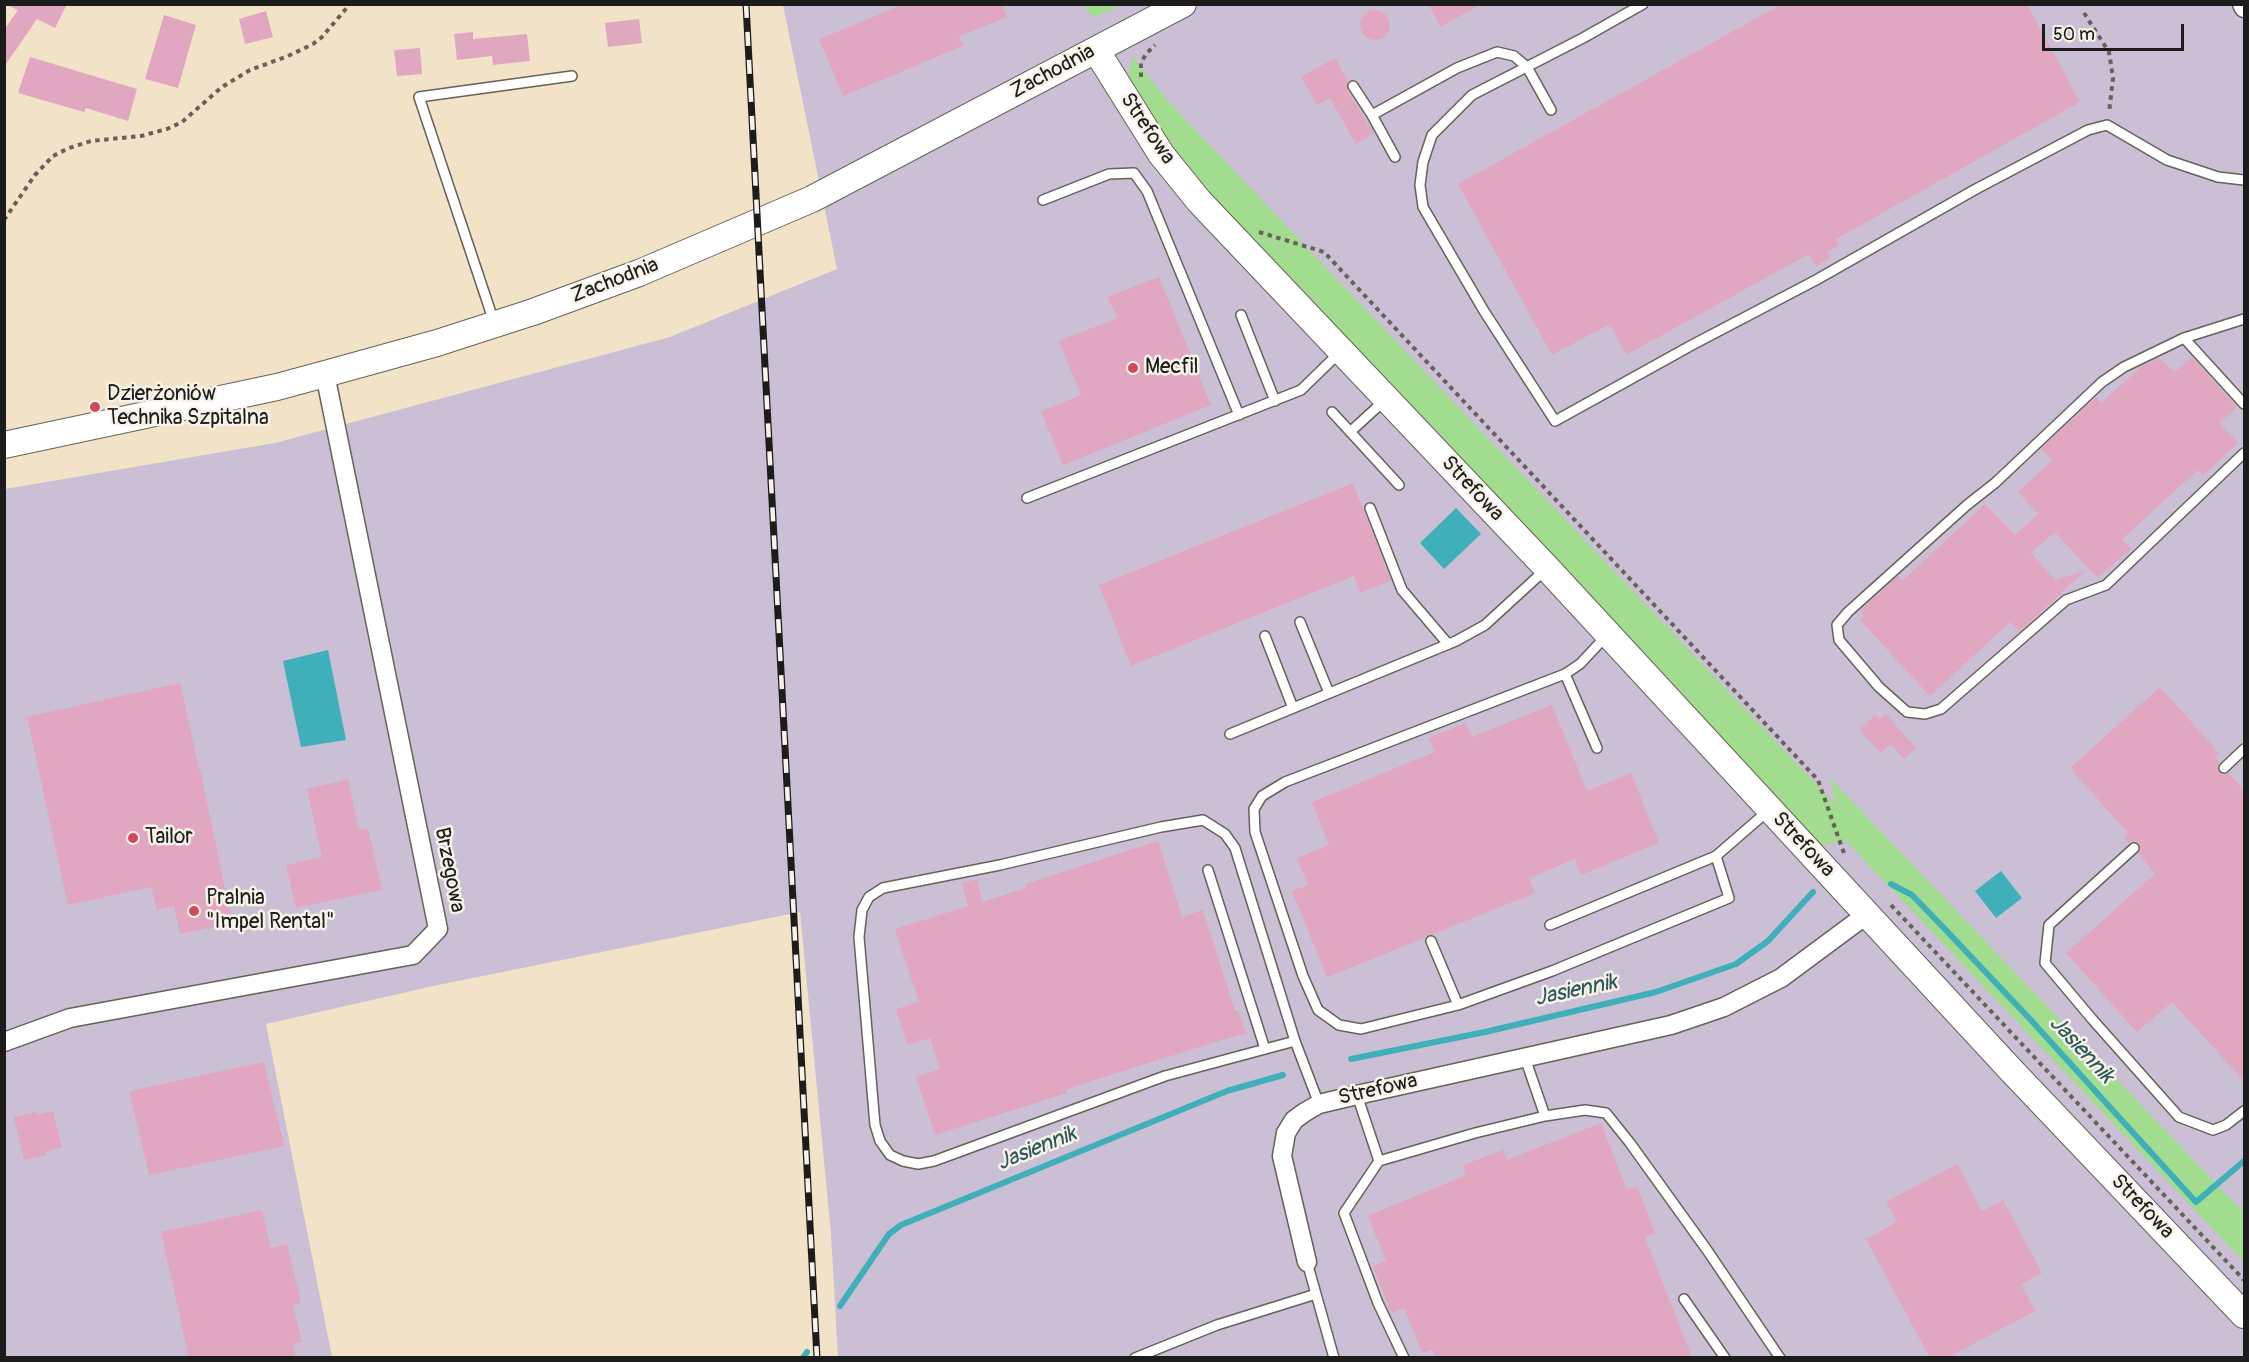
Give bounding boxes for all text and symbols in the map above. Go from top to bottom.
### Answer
scale bar [2045,12,2188,50]
text: 50 m [2053,23,2095,46]
street label: Zachodnia [1007,39,1099,105]
street label: Strefowa [1114,89,1180,169]
street label: Zachodnia [568,253,662,309]
place label: Mecfil [1145,355,1198,381]
marker: Mecfil [1126,361,1140,375]
place label: Dzierżoniów Technika Szpitalna [107,382,269,432]
marker: Dzierżoniów Technika Szpitalna [88,400,102,414]
street label: Strefowa [1435,451,1509,527]
street label: Strefowa [1766,807,1840,883]
place label: Tailor [145,825,193,851]
street label: Brzegowa [428,825,470,915]
marker: Tailor [126,831,140,845]
place label: Pralnia "Impel Rental" [206,886,334,936]
marker: Pralnia "Impel Rental" [187,904,201,918]
water label: Jasiennik [1533,969,1619,1013]
water label: Jasiennik [2043,1011,2119,1089]
street label: Strefowa [1336,1069,1420,1111]
water label: Jasiennik [994,1121,1080,1177]
street label: Strefowa [2105,1169,2179,1245]

